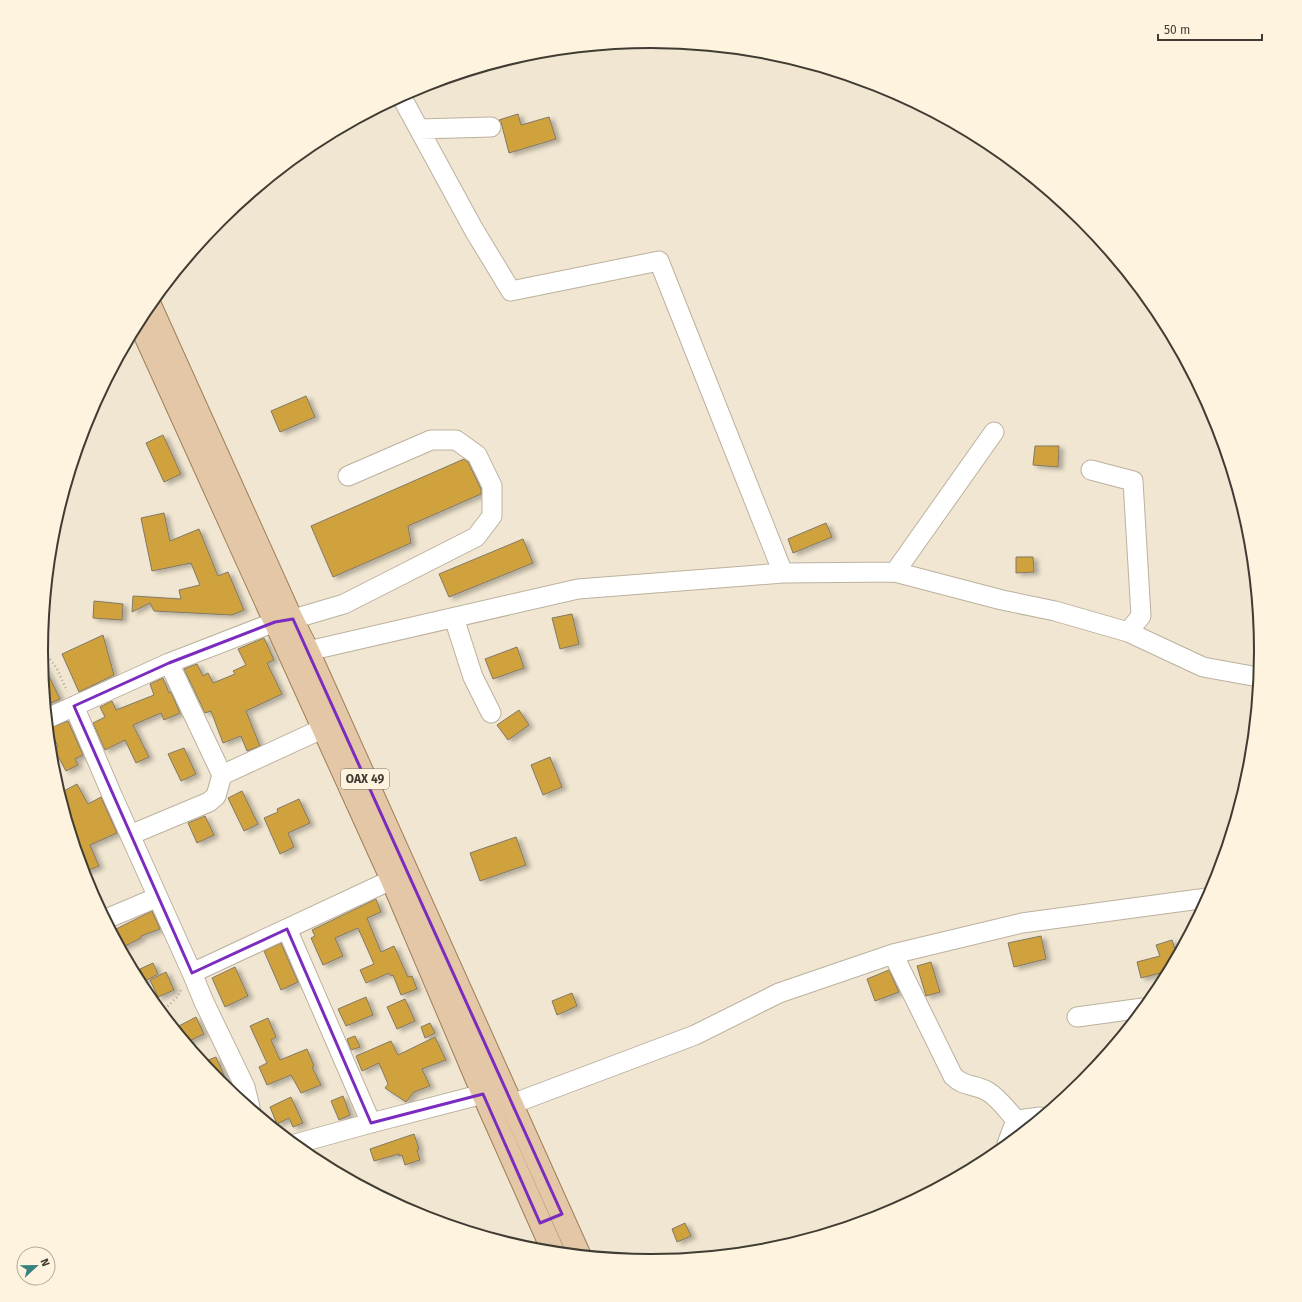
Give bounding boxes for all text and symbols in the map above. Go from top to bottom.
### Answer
scale bar [1158,16,1262,42]
text: 50 m [1164,23,1190,37]
road number: OAX 49 [341,769,389,789]
north arrow [16,1246,56,1286]
text: N [37,1257,52,1268]

